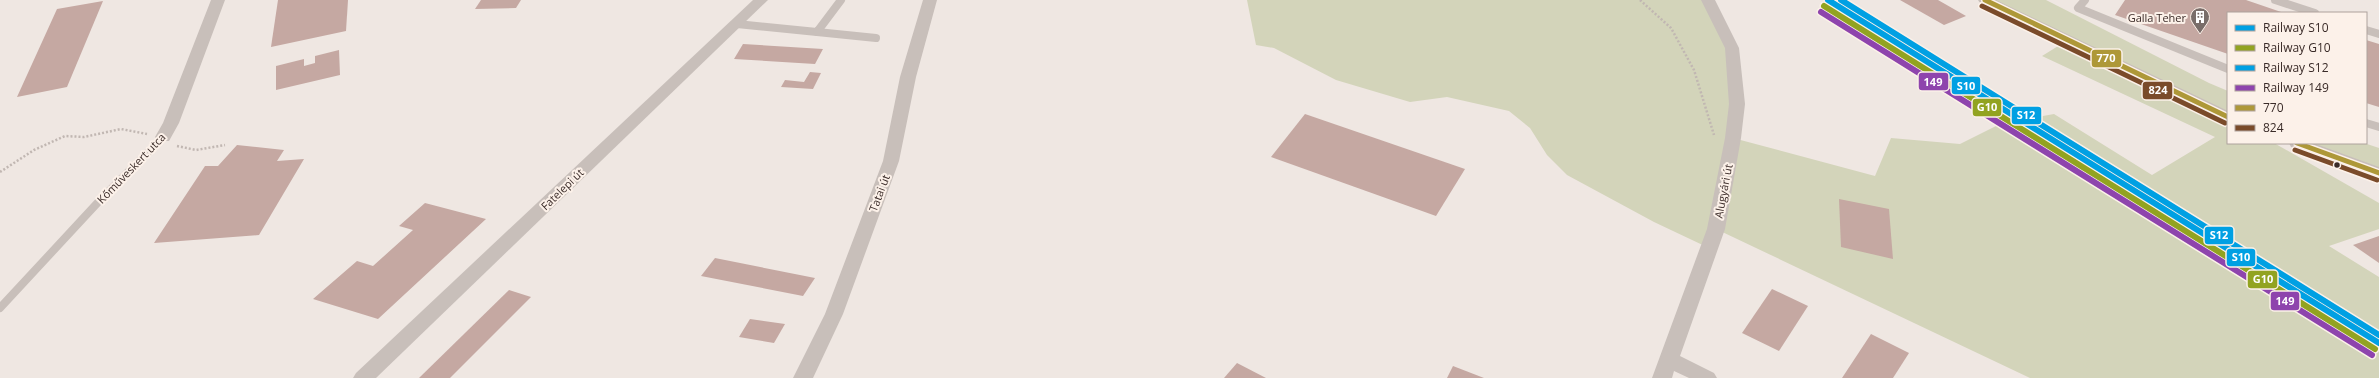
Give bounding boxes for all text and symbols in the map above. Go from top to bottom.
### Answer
building icon: Galla Teher [2189,6,2211,34]
place label: Galla Teher [2128,10,2186,25]
legend [2227,12,2367,144]
text: Railway S10 [2263,19,2329,36]
text: Railway G10 [2263,39,2331,56]
line badge: 770 [2091,49,2122,68]
text: 770 [2097,50,2115,65]
text: Railway S12 [2263,59,2329,76]
line badge: 149 [1918,72,1949,91]
text: 149 [1924,74,1942,89]
line badge: S10 [1951,76,1981,95]
text: S10 [1957,78,1975,93]
text: Railway 149 [2263,79,2329,96]
line badge: 824 [2142,81,2173,100]
text: 824 [2149,82,2168,97]
line badge: G10 [1972,98,2002,117]
text: G10 [1977,99,1997,114]
text: 770 [2263,99,2284,116]
line badge: S12 [2011,106,2042,125]
text: S12 [2017,107,2035,122]
text: 824 [2263,119,2284,136]
street label: Kőműveskert utca [93,130,169,206]
unlabelled marker [2332,160,2342,170]
street label: Alugyári út [1710,163,1736,219]
street label: Fatelepi út [537,165,587,213]
street label: Tatai út [865,172,893,214]
line badge: S12 [2204,226,2234,245]
text: S12 [2210,227,2228,242]
line badge: S10 [2226,248,2256,267]
text: S10 [2232,249,2250,264]
line badge: G10 [2247,270,2278,289]
text: G10 [2253,271,2273,286]
line badge: 149 [2270,291,2300,311]
text: 149 [2276,293,2294,308]

